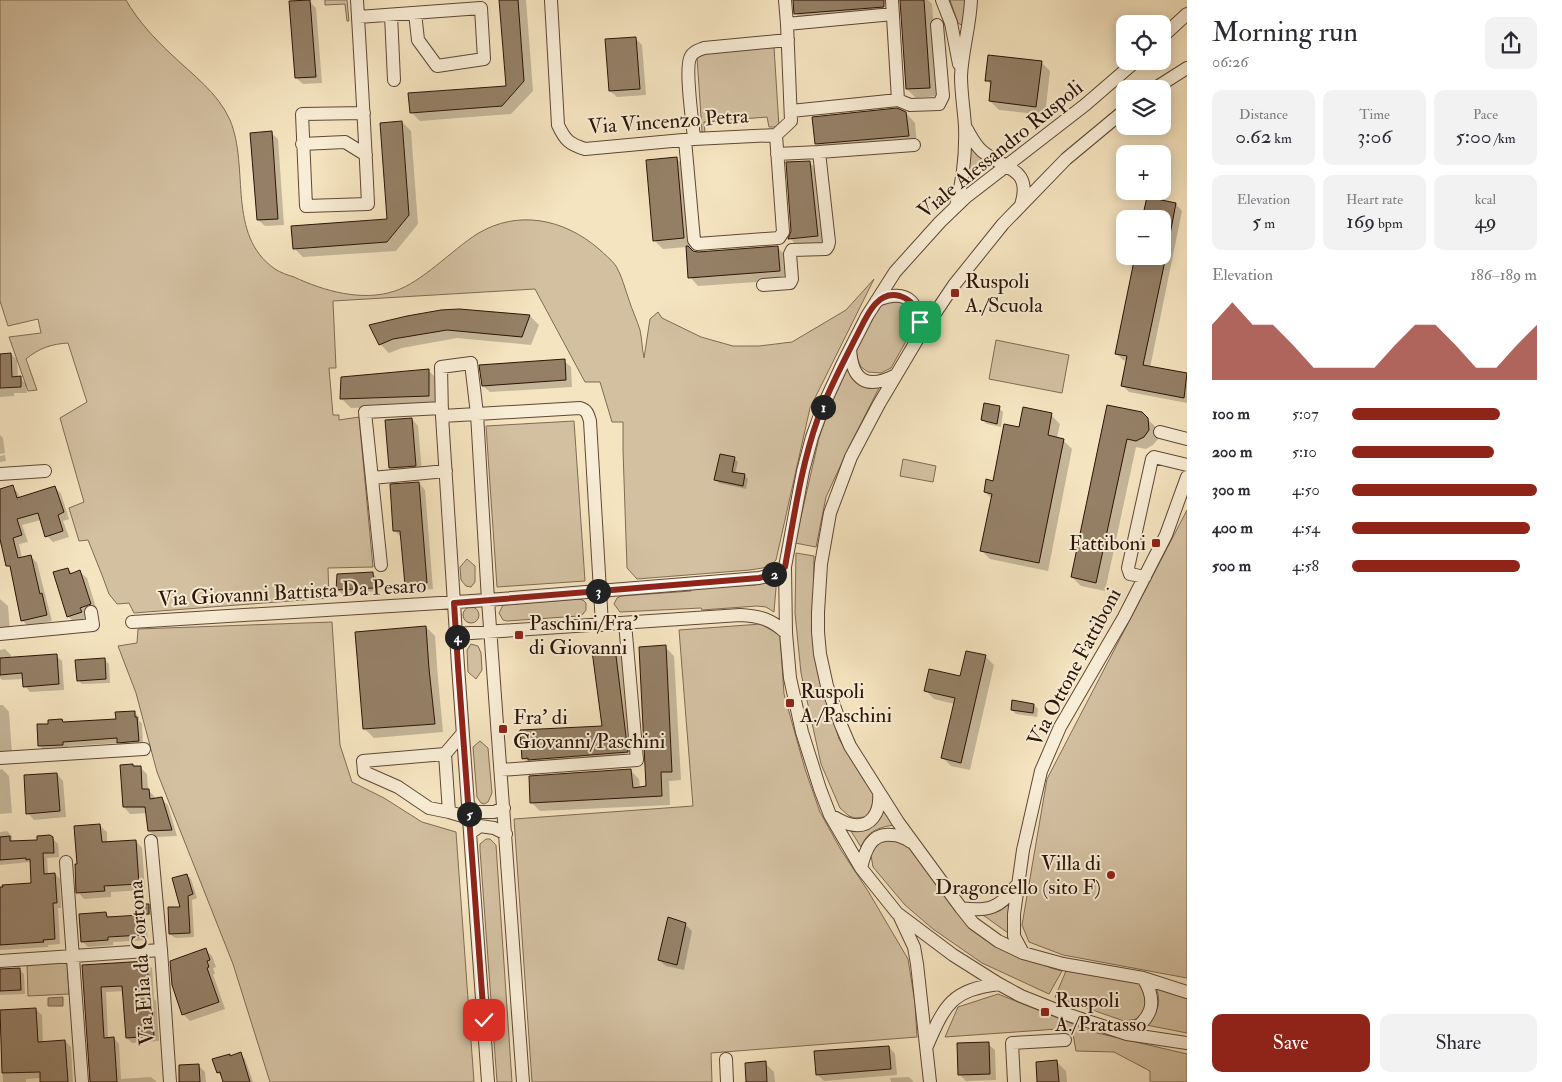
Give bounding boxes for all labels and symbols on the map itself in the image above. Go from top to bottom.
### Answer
street label: Viale Alessandro Ruspoli [912,74,1089,225]
street label: Via Vincenzo Petra [587,102,750,141]
place label: Ruspoli A./Scuola [964,268,1043,319]
marker: Ruspoli A./Scuola [949,287,961,299]
pin [899,301,941,343]
pin: 1 [810,394,836,420]
place label: Fattiboni [1069,530,1146,557]
marker: Fattiboni [1150,537,1162,549]
pin: 2 [762,562,786,586]
street label: Via Giovanni Battista Da Pesaro [157,572,427,613]
pin: 3 [586,578,610,604]
street label: Via Ottone Fattiboni [1021,583,1128,751]
place label: Paschini/Fra' di Giovanni [529,610,638,661]
pin: 4 [444,624,470,650]
marker: Paschini/Fra' di Giovanni [513,629,525,641]
place label: Ruspoli A./Paschini [799,678,892,729]
marker: Ruspoli A./Paschini [784,697,796,709]
place label: Fra' di Giovanni/Paschini [513,704,666,755]
marker: Fra' di Giovanni/Paschini [497,723,509,735]
pin: 5 [456,802,482,826]
place label: Villa di Dragoncello (sito F) [935,850,1101,901]
marker: Villa di Dragoncello (sito F) [1105,869,1117,881]
street label: Via Elia da Cortona [122,879,161,1047]
place label: Ruspoli A./Pratasso [1054,987,1146,1038]
pin [463,999,505,1041]
marker: Ruspoli A./Pratasso [1039,1006,1051,1018]

